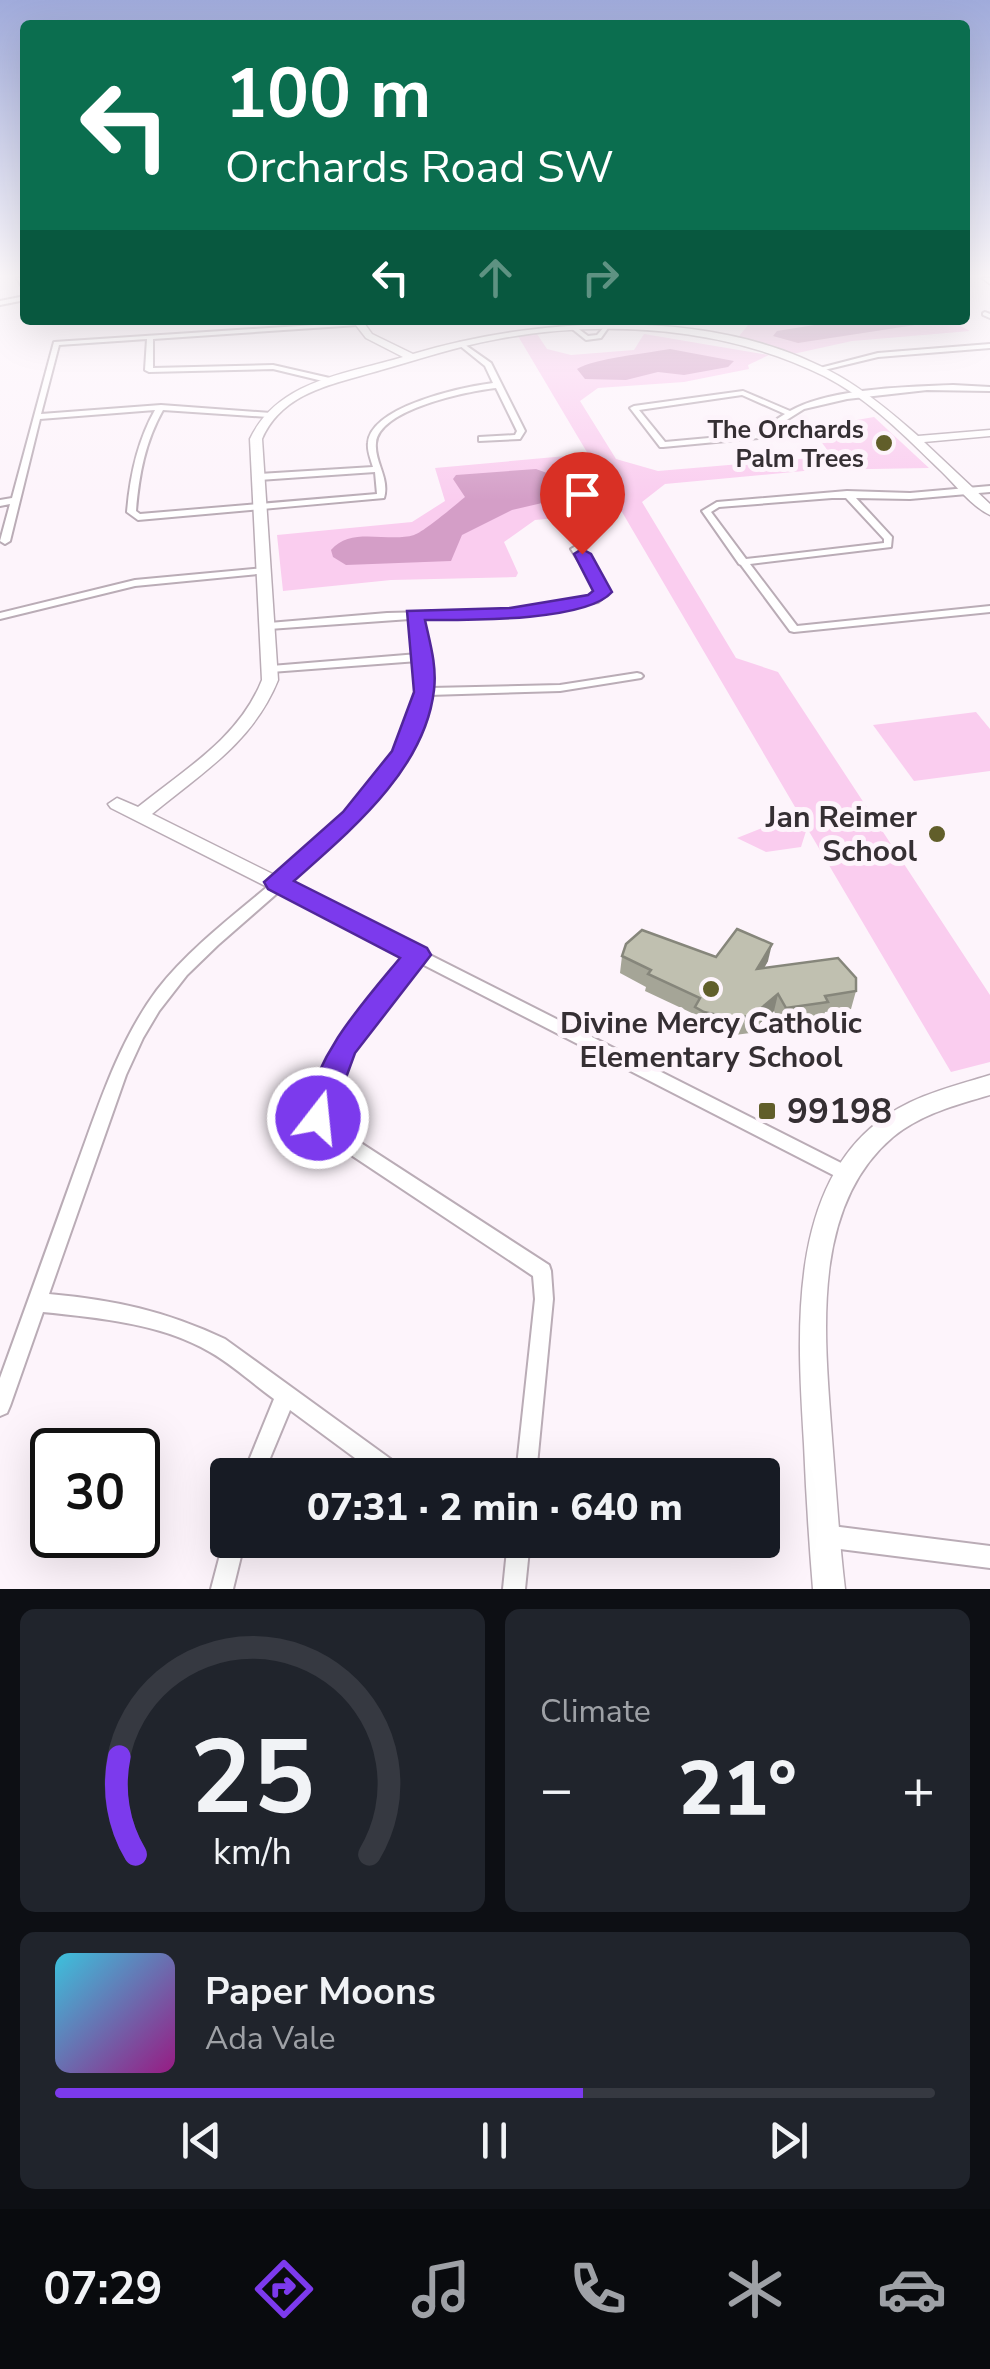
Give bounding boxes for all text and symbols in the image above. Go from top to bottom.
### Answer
text: 100 m [225,46,431,142]
icon: left [60,60,190,190]
text: Orchards Road SW [225,137,614,198]
icon: left [363,250,418,305]
icon: ahead [468,250,523,305]
icon: right [573,250,628,305]
place label: The Orchards Palm Trees [707,413,864,476]
marker: The Orchards Palm Trees [873,432,895,454]
pin [540,452,625,555]
icon: arrive [555,467,610,522]
place label: Jan Reimer School [765,797,917,872]
marker: Jan Reimer School [926,823,948,845]
marker: Divine Mercy Catholic Elementary School [700,978,722,1000]
place label: Divine Mercy Catholic Elementary School [560,1003,862,1078]
position arrow [266,1066,370,1170]
place label: 99198 [787,1088,892,1135]
marker: 99198 [756,1100,778,1122]
speed limit sign: 30 [30,1428,160,1558]
text: 07:31 · 2 min · 640 m [307,1482,683,1533]
text: Climate [540,1690,651,1733]
text: 25 [190,1707,315,1849]
text: 21° [678,1738,797,1840]
text: − [540,1752,573,1827]
text: + [902,1752,935,1827]
text: km/h [213,1828,292,1877]
text: Paper Moons [205,1966,436,2017]
text: Ada Vale [205,2017,336,2060]
icon: previous [174,2113,229,2168]
icon: pause [467,2113,522,2168]
icon: next [761,2113,816,2168]
icon: directions [249,2254,319,2324]
icon: music [406,2254,476,2324]
icon: phone [563,2254,633,2324]
icon: climate [720,2254,790,2324]
icon: car [877,2254,947,2324]
text: 07:29 [43,2259,163,2320]

